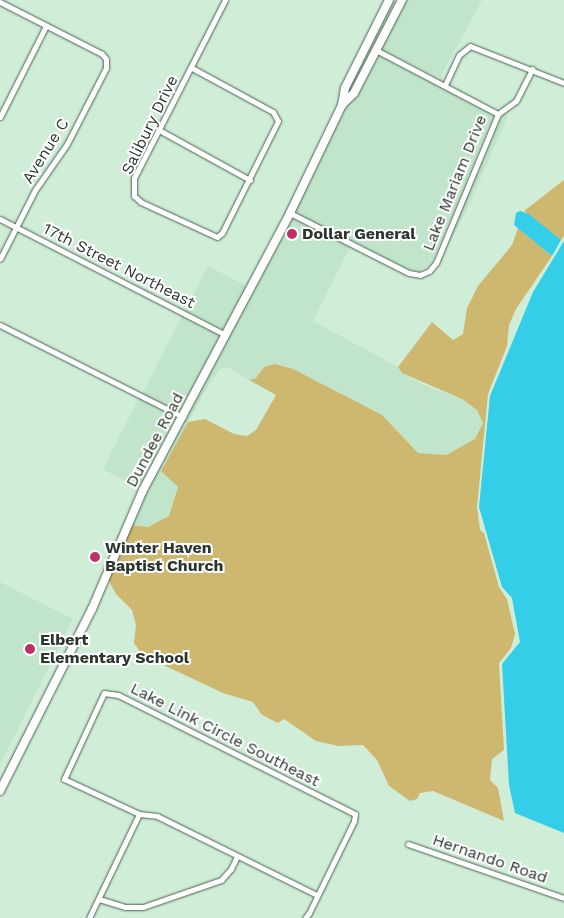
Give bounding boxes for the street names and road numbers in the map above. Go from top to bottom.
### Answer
street label: Salibury Drive [118,72,182,178]
street label: Lake Mariam Drive [419,112,491,254]
street label: Avenue C [19,115,73,187]
street label: 17th Street Northeast [40,219,198,313]
street label: Dundee Road [122,389,188,491]
street label: Lake Link Circle Southeast [127,679,323,791]
street label: Hernando Road [430,830,550,888]

